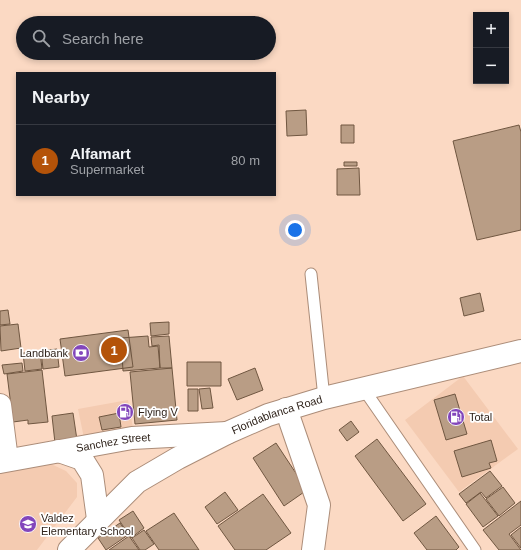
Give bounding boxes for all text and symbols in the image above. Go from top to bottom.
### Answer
map controls [473,12,509,84]
button: + [473,12,509,48]
search box [16,16,276,60]
icon: search [30,27,52,49]
text: Search here [62,30,144,47]
button: − [473,48,509,84]
text: Nearby [32,88,90,107]
text: Alfamart [70,145,131,162]
text: 1 [41,153,49,168]
text: 80 m [231,153,260,168]
text: Supermarket [70,162,144,177]
your location [285,220,305,240]
pin: 1 [101,335,127,365]
bank icon: Landbank [71,343,91,363]
place label: Landbank [20,347,68,359]
street label: Floridablanca Road [230,393,324,436]
fuel station icon: Flying V [115,402,135,422]
place label: Flying V [138,406,178,418]
fuel station icon: Total [446,407,466,427]
place label: Total [469,411,492,423]
street label: Sanchez Street [75,431,151,454]
place label: Valdez Elementary School [41,512,133,537]
school or university icon: Valdez Elementary School [18,514,38,534]

